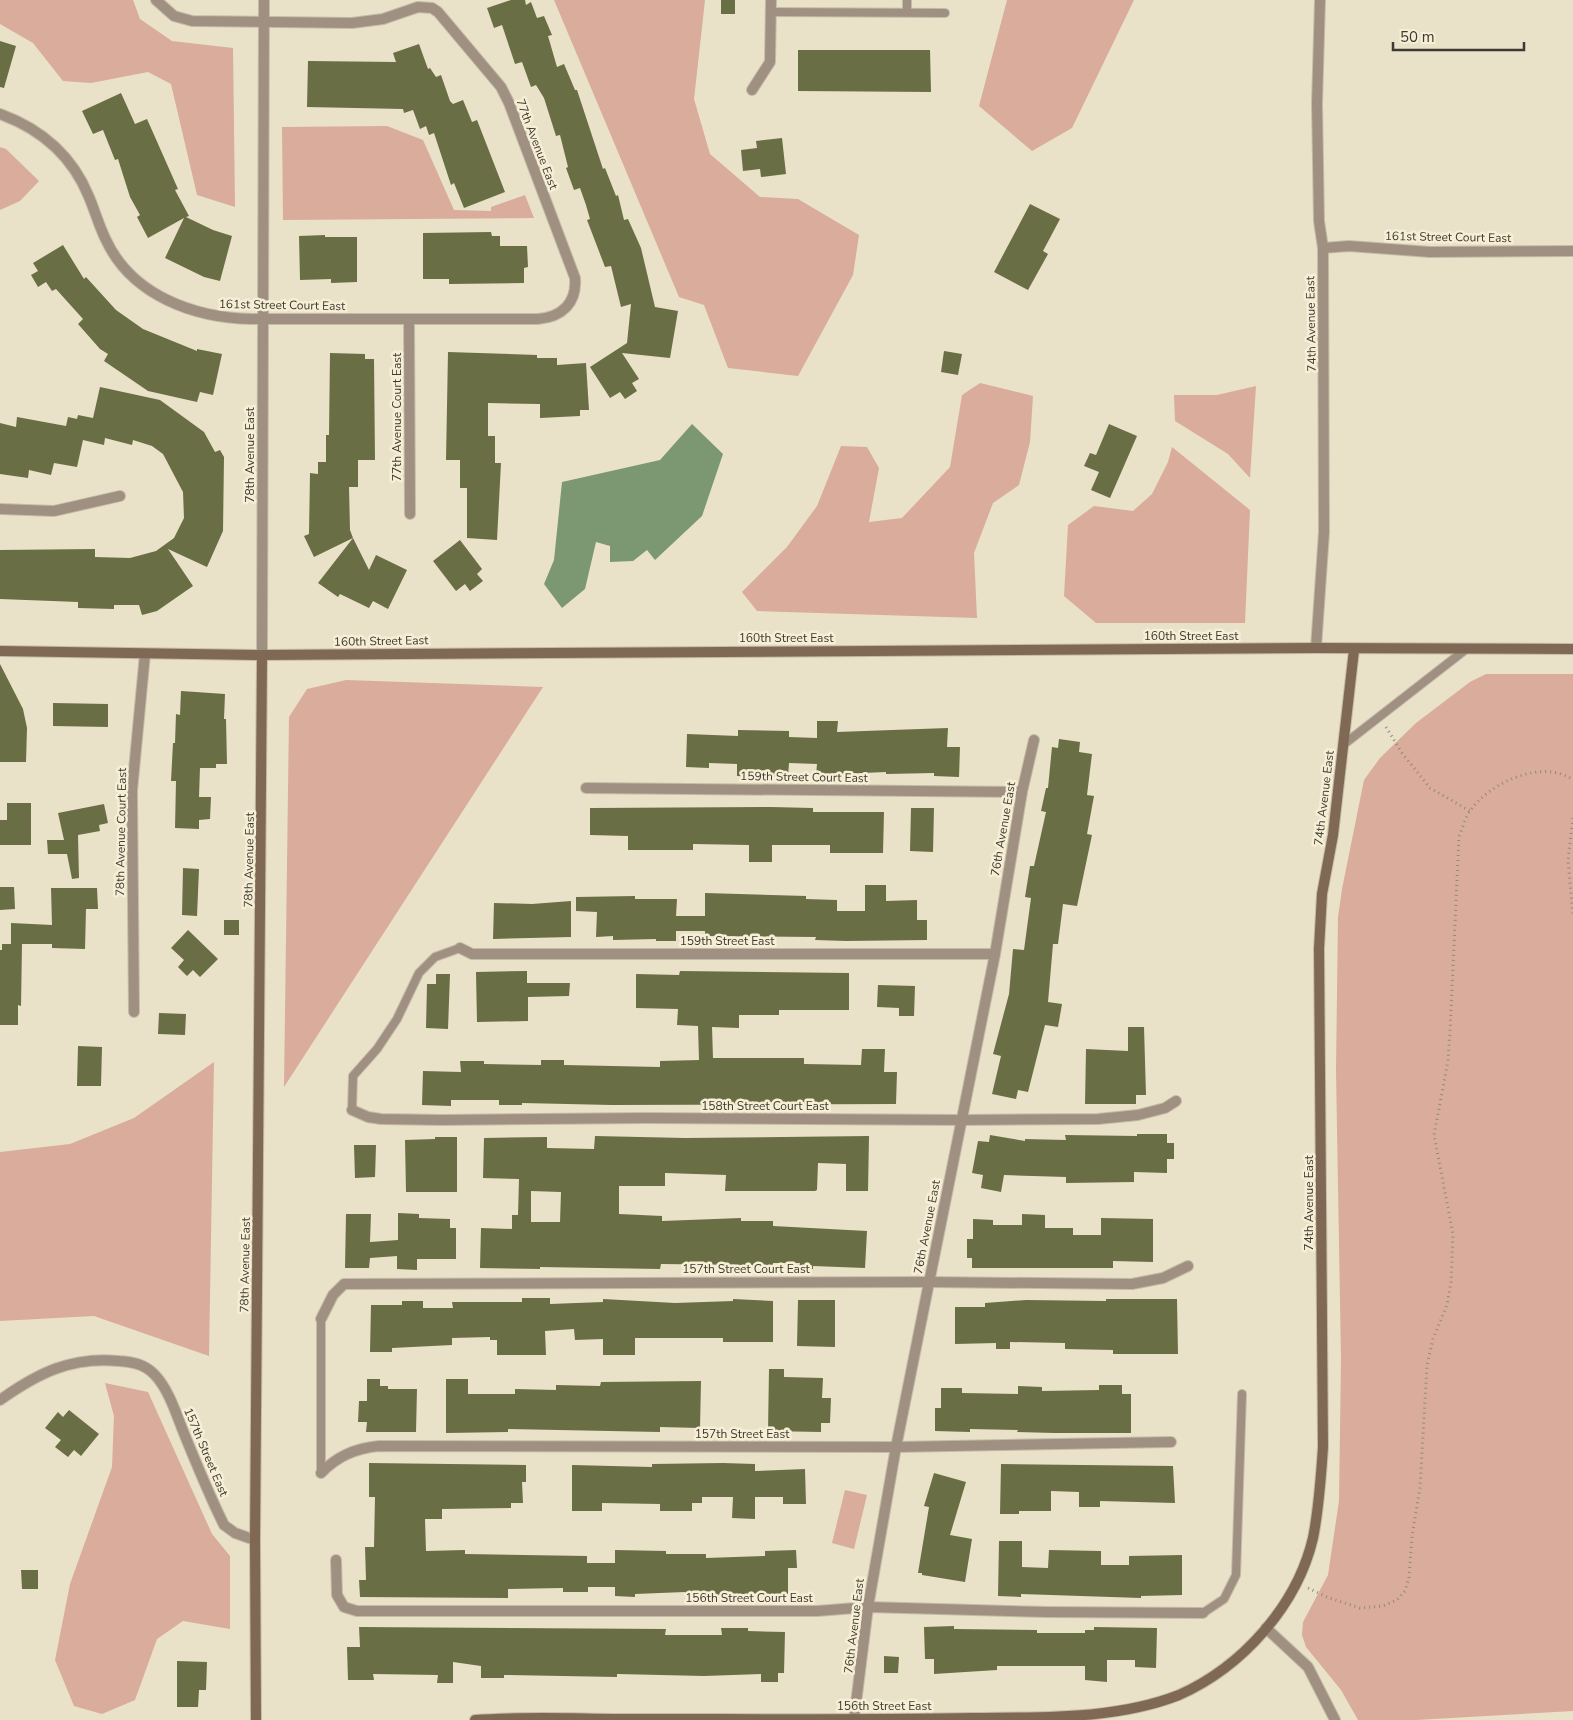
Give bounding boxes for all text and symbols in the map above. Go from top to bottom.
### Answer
scale bar [1393,20,1524,52]
text: 50 m [1400,27,1435,47]
street label: 77th Avenue East [512,97,562,192]
street label: 161st Street Court East [1385,228,1512,246]
street label: 74th Avenue East [1302,275,1320,372]
street label: 161st Street Court East [219,296,346,314]
street label: 77th Avenue Court East [389,352,405,481]
street label: 78th Avenue East [242,406,258,503]
street label: 160th Street East [1144,628,1239,644]
street label: 160th Street East [739,630,834,646]
street label: 160th Street East [334,632,429,650]
street label: 74th Avenue East [1310,749,1338,846]
street label: 78th Avenue Court East [112,767,130,896]
street label: 159th Street Court East [740,768,869,786]
street label: 76th Avenue East [987,780,1019,877]
street label: 78th Avenue East [240,811,258,908]
street label: 159th Street East [680,933,775,949]
street label: 158th Street Court East [701,1098,830,1114]
street label: 74th Avenue East [1301,1154,1317,1251]
street label: 76th Avenue East [910,1178,944,1275]
street label: 78th Avenue East [236,1216,254,1313]
street label: 157th Street Court East [682,1261,811,1277]
street label: 157th Street East [180,1405,232,1499]
street label: 157th Street East [695,1426,790,1442]
street label: 76th Avenue East [840,1577,868,1674]
street label: 156th Street Court East [685,1590,814,1606]
street label: 156th Street East [837,1698,932,1714]

